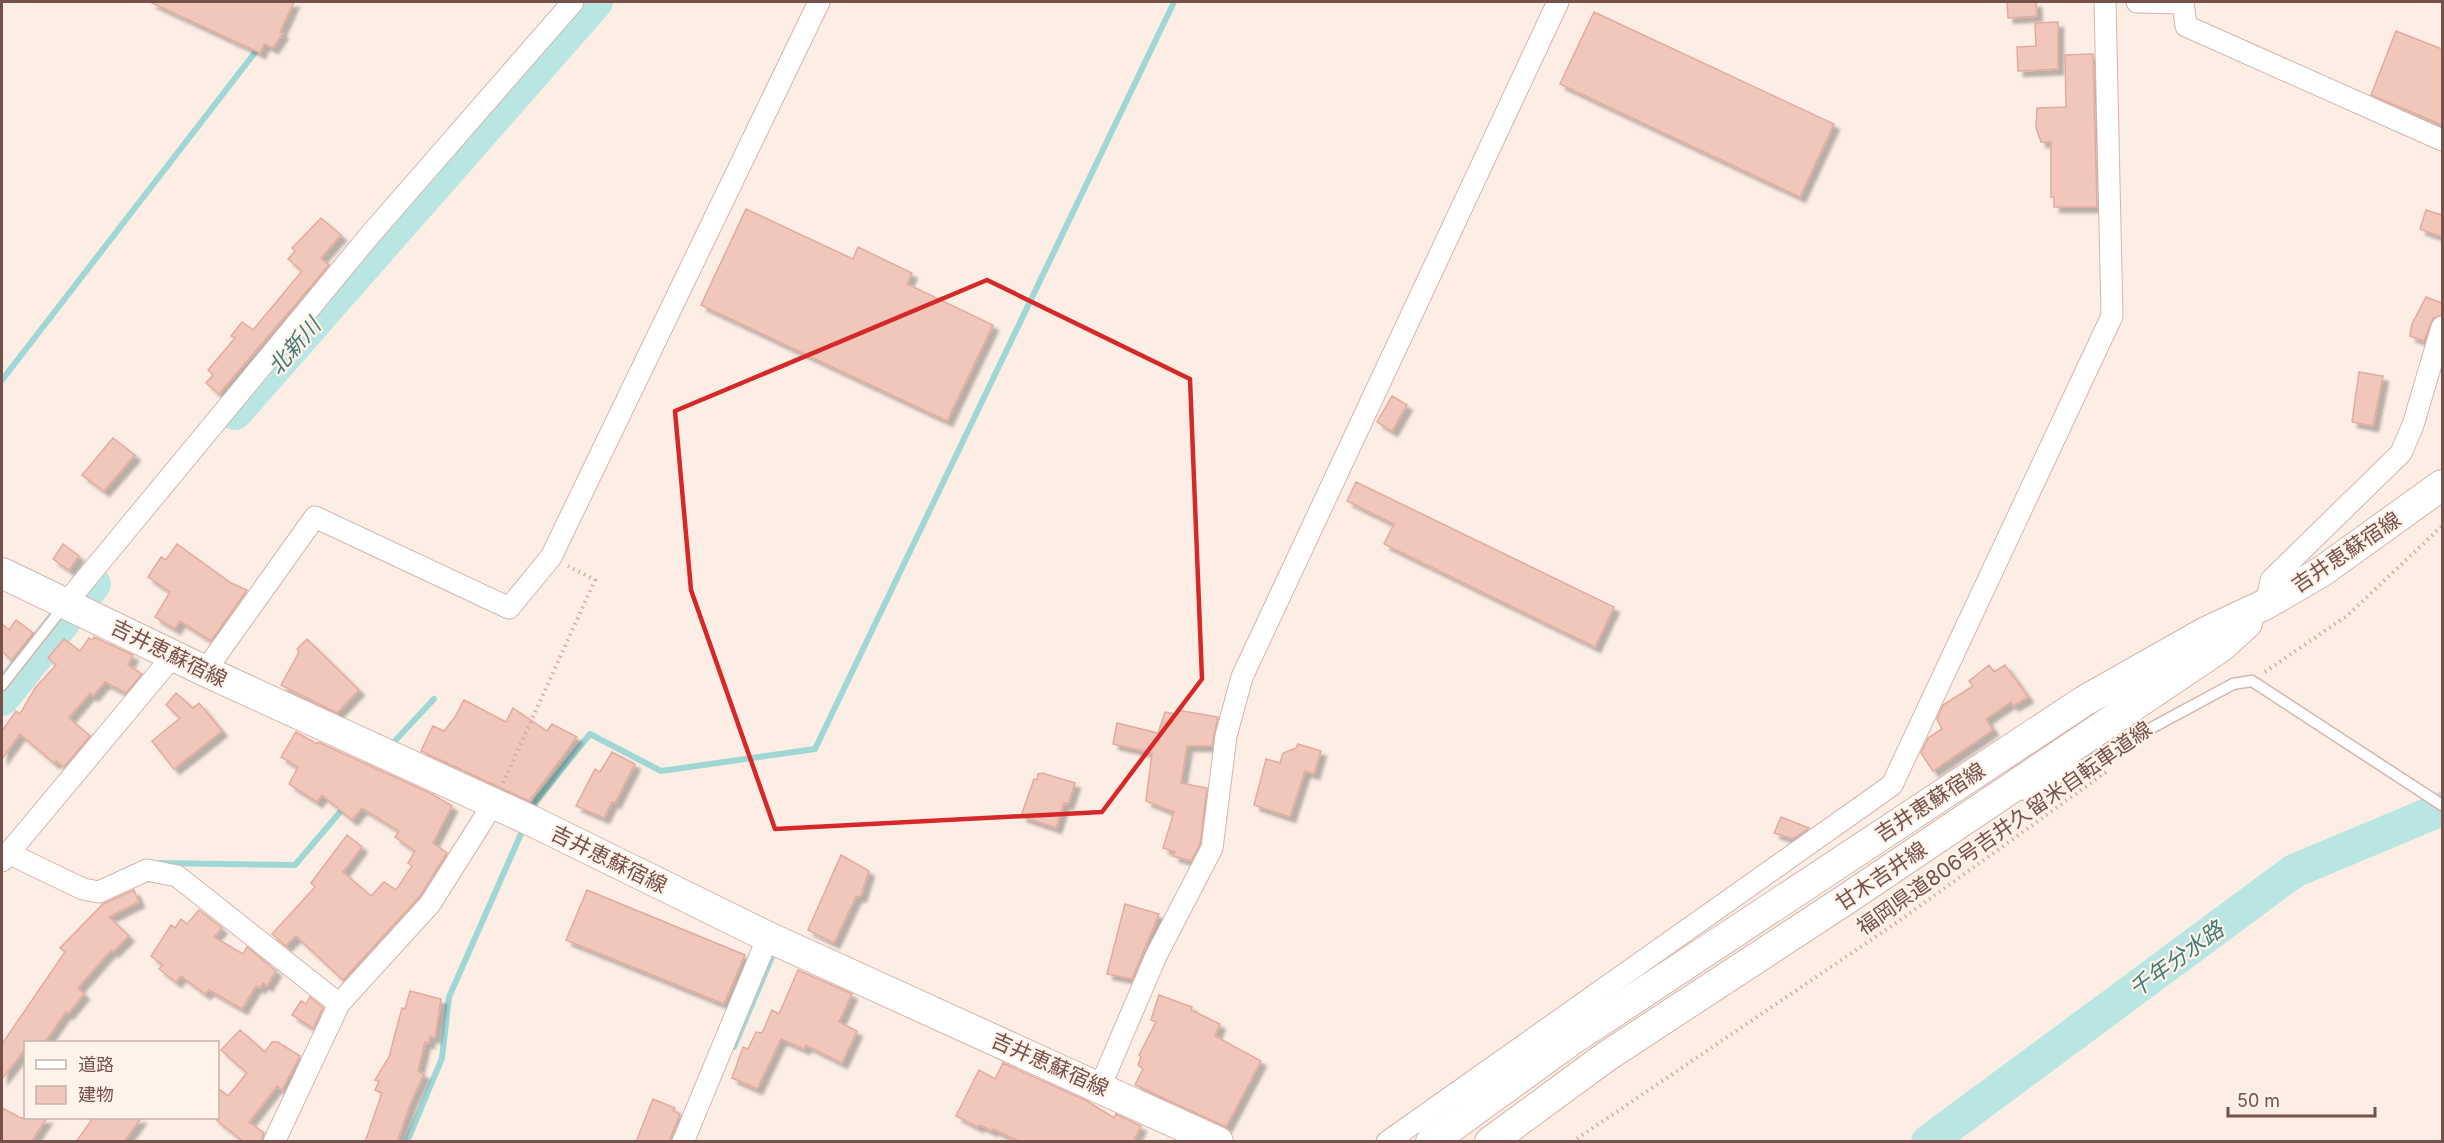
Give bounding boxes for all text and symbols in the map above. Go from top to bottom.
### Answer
water label: 北新川 [263,311,327,379]
street label: 吉井恵蘇宿線 [2287,506,2405,598]
street label: 吉井恵蘇宿線 [107,614,231,692]
street label: 福岡県道806号吉井久留米自転車道線 [1852,716,2156,940]
street label: 吉井恵蘇宿線 [1870,757,1990,847]
street label: 吉井恵蘇宿線 [547,820,671,898]
street label: 甘木吉井線 [1830,836,1932,916]
water label: 千年分水路 [2124,915,2230,1002]
street label: 吉井恵蘇宿線 [987,1027,1113,1101]
legend [24,1041,219,1119]
text: 道路 [78,1054,114,1075]
scale bar [2228,1080,2375,1118]
text: 建物 [78,1084,114,1105]
text: 50 m [2237,1090,2280,1111]

